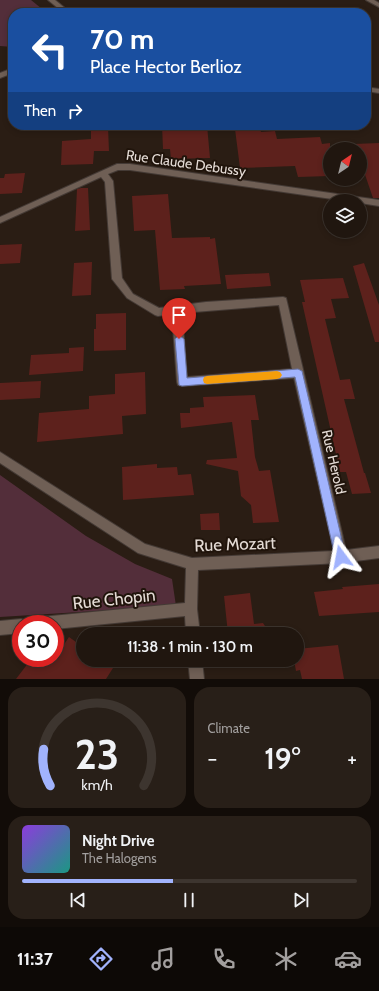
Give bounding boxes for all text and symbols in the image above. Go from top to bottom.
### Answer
text: 70 m [90,22,154,56]
icon: left [24,24,76,76]
text: Place Hector Berlioz [90,56,242,78]
icon: right [64,100,86,122]
text: Then [24,102,56,120]
north arrow [323,142,367,186]
map controls [323,142,367,238]
street label: Rue Claude Debussy [125,146,247,180]
button: layers [323,194,367,238]
pin [162,298,196,339]
icon: arrive [168,304,190,326]
street label: Rue Herold [318,428,350,496]
street label: Rue Mozart [194,533,276,555]
position arrow [320,536,362,578]
street label: Rue Chopin [72,585,156,613]
speed limit sign: 30 [12,615,64,667]
text: 11:38 · 1 min · 130 m [127,638,253,656]
text: Climate [208,720,250,736]
text: 23 [75,728,119,778]
text: 19° [264,740,300,777]
text: − [208,745,217,772]
text: + [347,745,357,772]
text: km/h [81,775,112,793]
text: Night Drive [82,832,155,850]
text: The Halogens [82,850,157,866]
icon: previous [67,889,89,911]
icon: pause [178,889,200,911]
icon: next [290,889,312,911]
icon: directions [87,945,115,973]
icon: music [149,945,177,973]
icon: phone [210,945,238,973]
icon: climate [272,945,300,973]
icon: car [334,945,362,973]
text: 11:37 [17,948,53,970]

